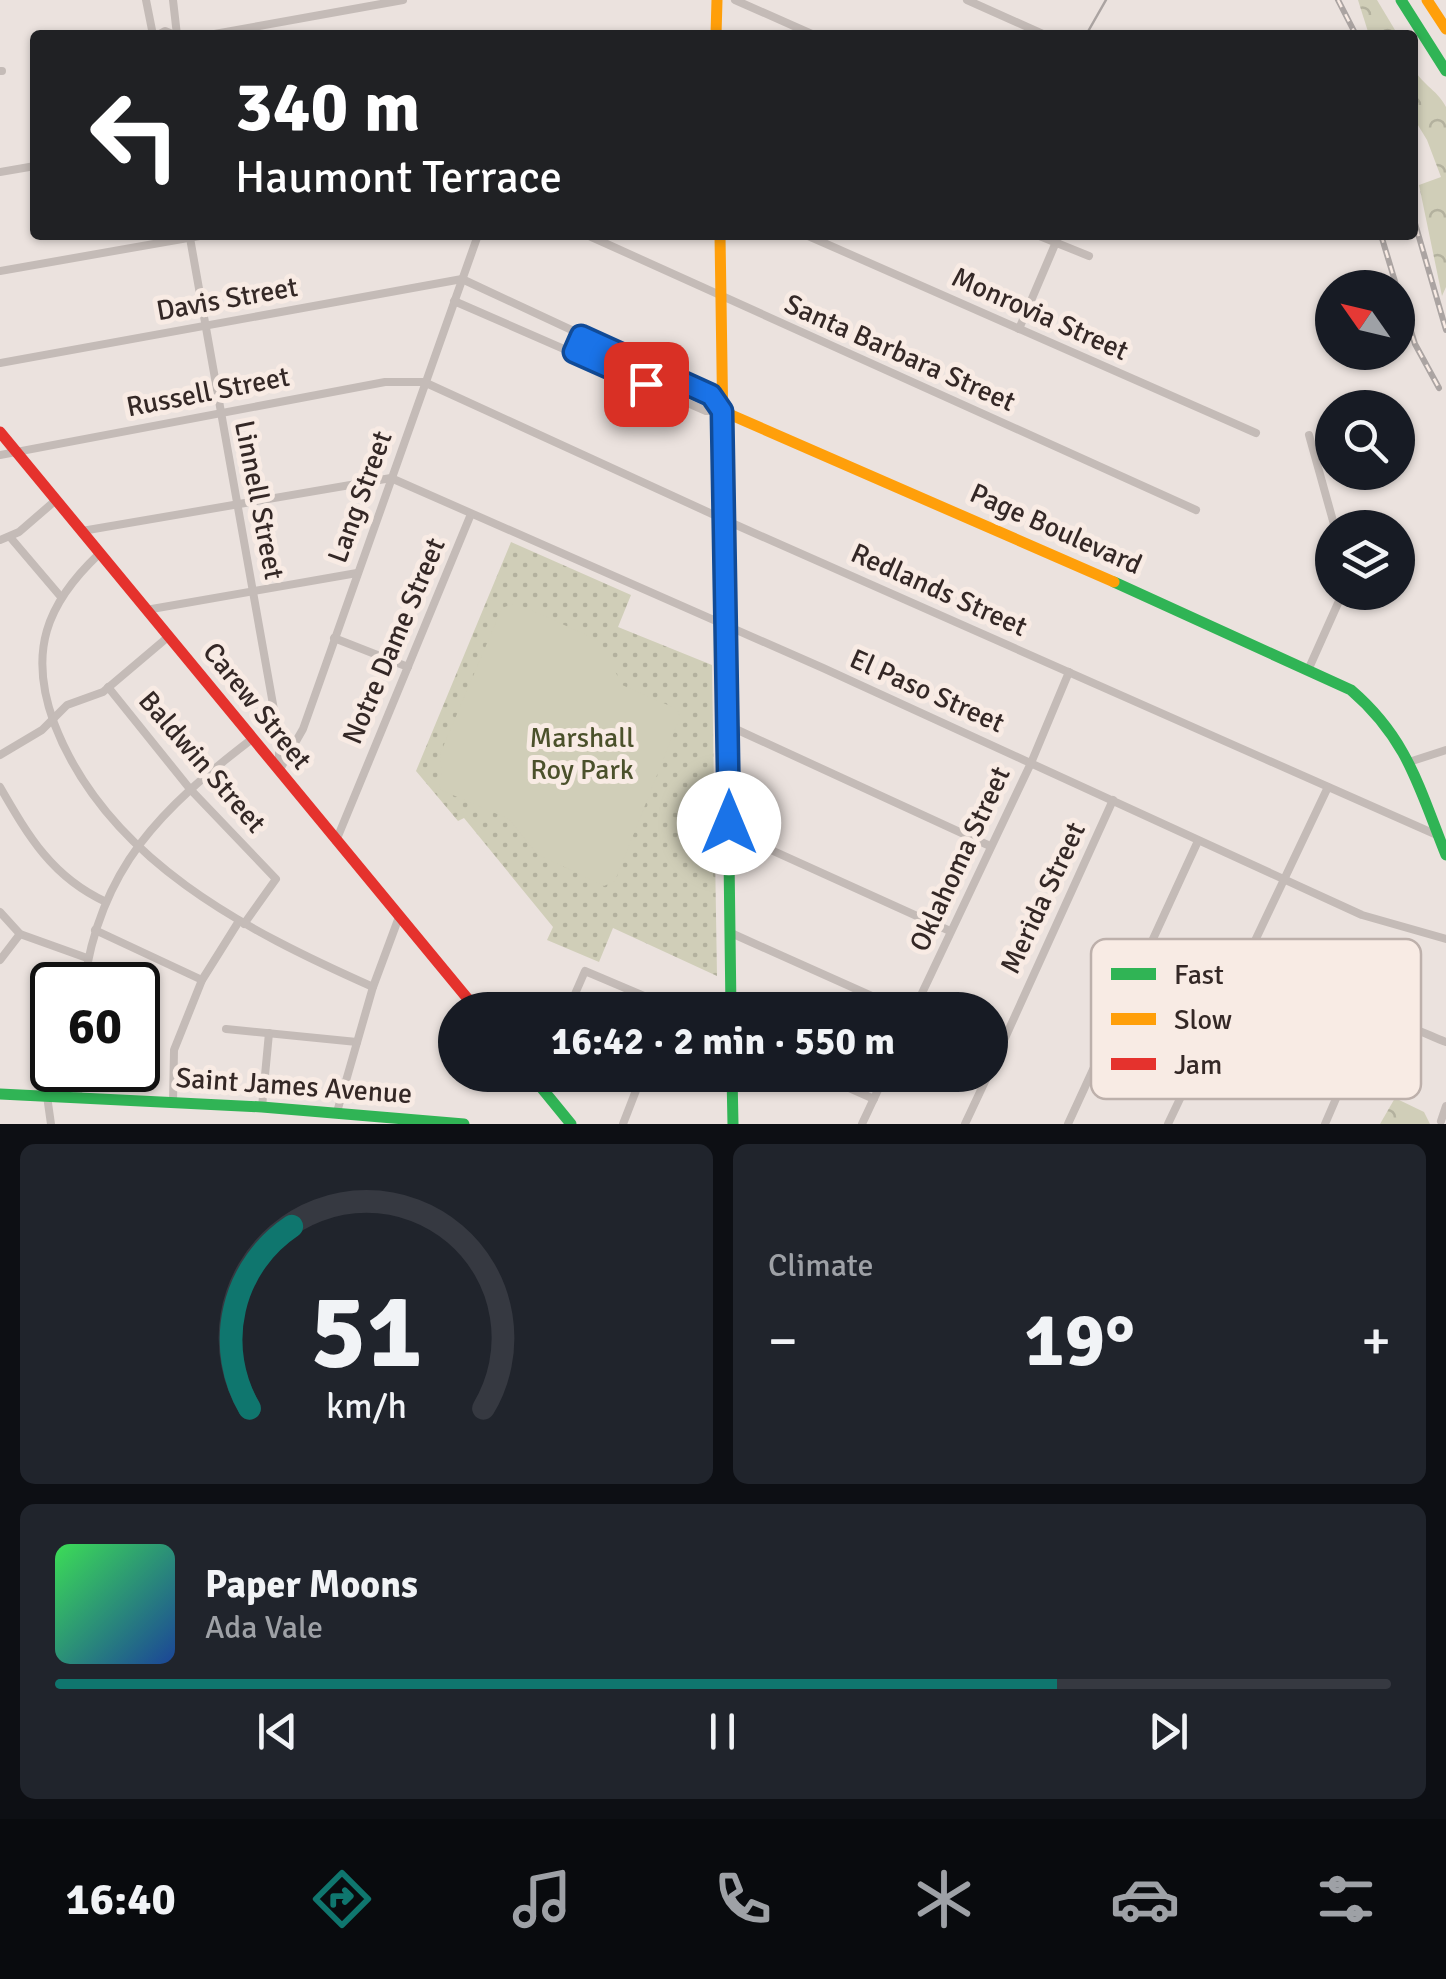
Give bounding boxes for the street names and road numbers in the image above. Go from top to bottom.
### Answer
street label: Monrovia Street [946,260,1134,368]
street label: Davis Street [154,270,301,328]
street label: Santa Barbara Street [779,287,1021,419]
street label: Russell Street [124,360,293,424]
street label: Linnell Street [227,417,291,583]
street label: Lang Street [320,426,400,568]
street label: Page Boulevard [965,476,1147,582]
street label: Notre Dame Street [335,533,453,749]
street label: Redlands Street [846,536,1033,644]
street label: Carew Street [195,636,319,777]
street label: El Paso Street [844,642,1010,740]
street label: Baldwin Street [131,684,273,840]
street label: Oklahoma Street [902,761,1018,957]
street label: Merida Street [993,817,1093,979]
street label: Saint James Avenue [175,1061,413,1111]

